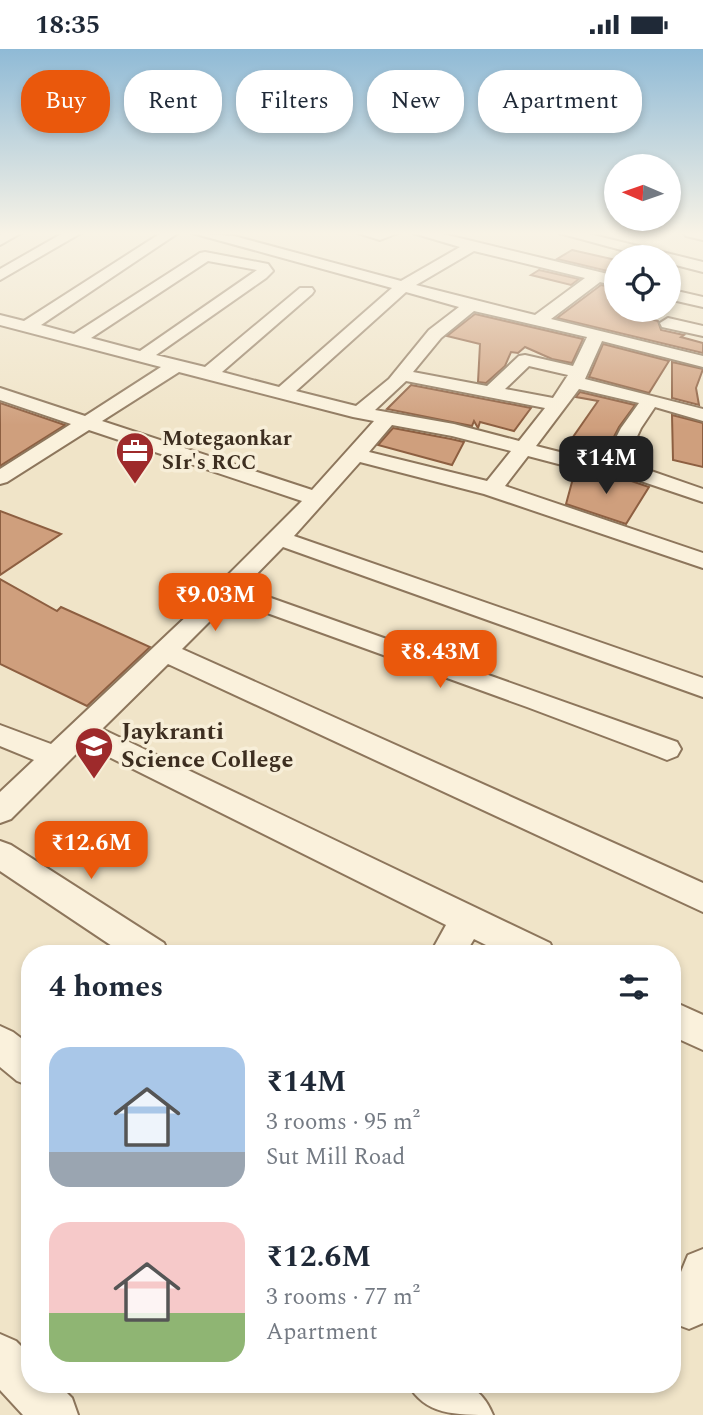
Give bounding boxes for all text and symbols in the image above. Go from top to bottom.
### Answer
text: 18:35 [35,5,100,45]
chip: Buy [21,70,110,133]
chip: Rent [124,70,222,133]
chip: Filters [236,70,353,133]
chip: New [367,70,464,133]
chip: Apartment [478,70,642,133]
north arrow [604,154,681,231]
map controls [604,154,681,322]
button: locate [604,245,681,322]
place label: Motegaonkar SIr's RCC [162,423,292,479]
office icon: Motegaonkar SIr's RCC [114,430,156,485]
pin: ₹14M [565,437,647,496]
text: ₹14M [575,441,637,476]
pin: ₹9.03M [158,573,272,633]
text: ₹9.03M [175,578,255,613]
pin: ₹8.43M [383,631,497,690]
text: ₹8.43M [400,635,480,670]
place label: Jaykranti Science College [121,714,293,778]
school or university icon: Jaykranti Science College [73,725,115,780]
pin: ₹12.6M [34,821,148,881]
text: ₹12.6M [51,826,131,861]
text: 4 homes [49,964,163,1010]
icon: filters [615,968,653,1006]
text: ₹14M [266,1059,346,1105]
icon: home [105,1075,189,1159]
text: 3 rooms · 95 m² [266,1105,420,1140]
text: Sut Mill Road [266,1140,405,1175]
text: ₹12.6M [266,1234,371,1280]
icon: home [105,1250,189,1334]
text: 3 rooms · 77 m² [266,1280,420,1315]
text: Apartment [266,1315,378,1350]

